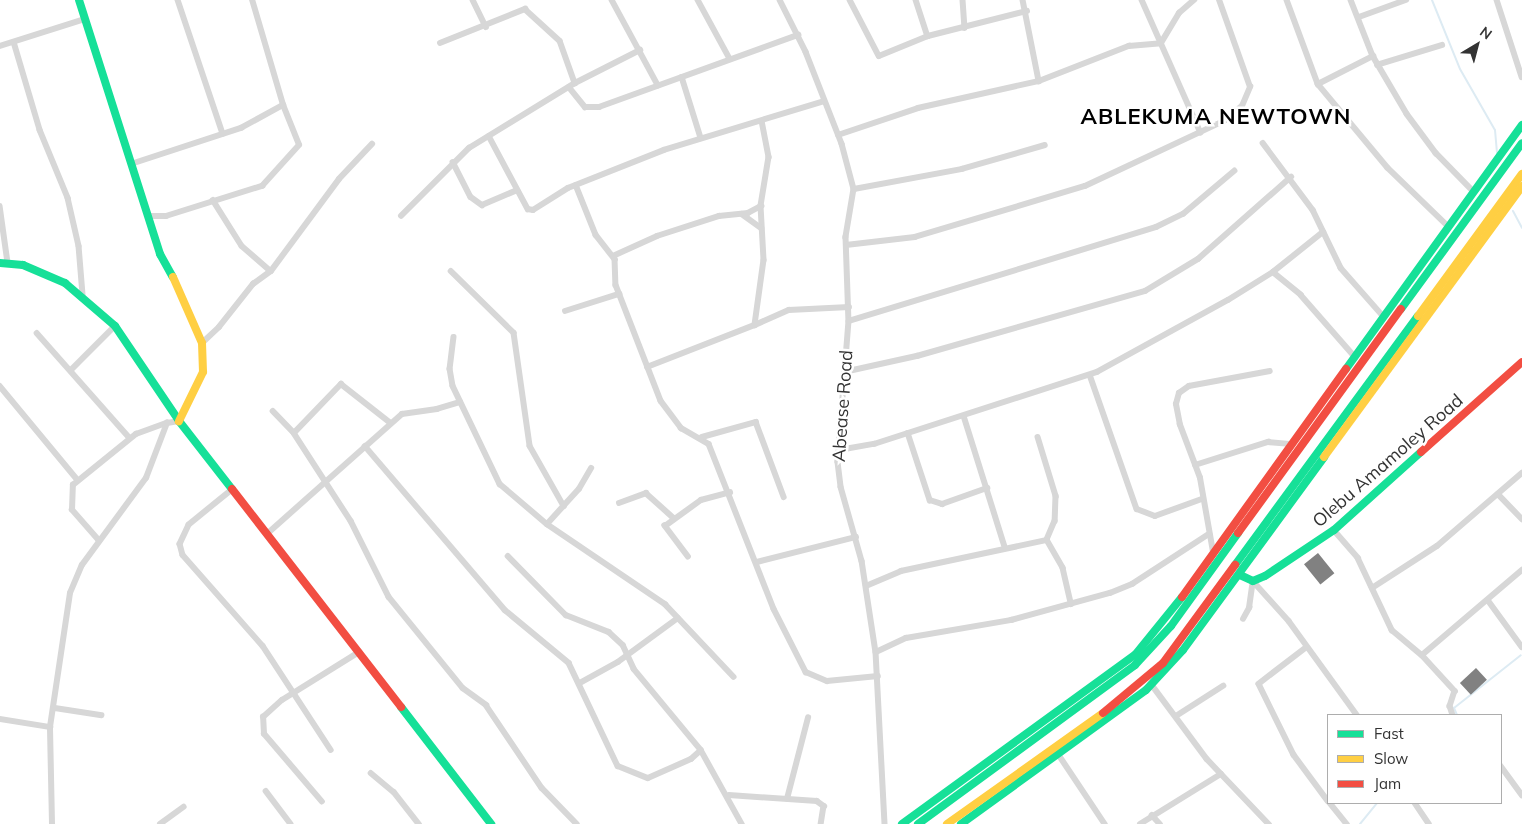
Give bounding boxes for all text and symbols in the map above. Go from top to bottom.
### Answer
north arrow [1452,20,1502,70]
text: N [1476,23,1496,43]
district label: ABLEKUMA NEWTOWN [1079,104,1353,130]
street label: Abease Road [828,349,858,463]
street label: Olebu Amamoley Road [1308,390,1468,532]
legend [1327,714,1502,804]
text: Fast [1374,724,1404,743]
text: Slow [1374,749,1408,768]
text: Jam [1374,774,1401,793]

